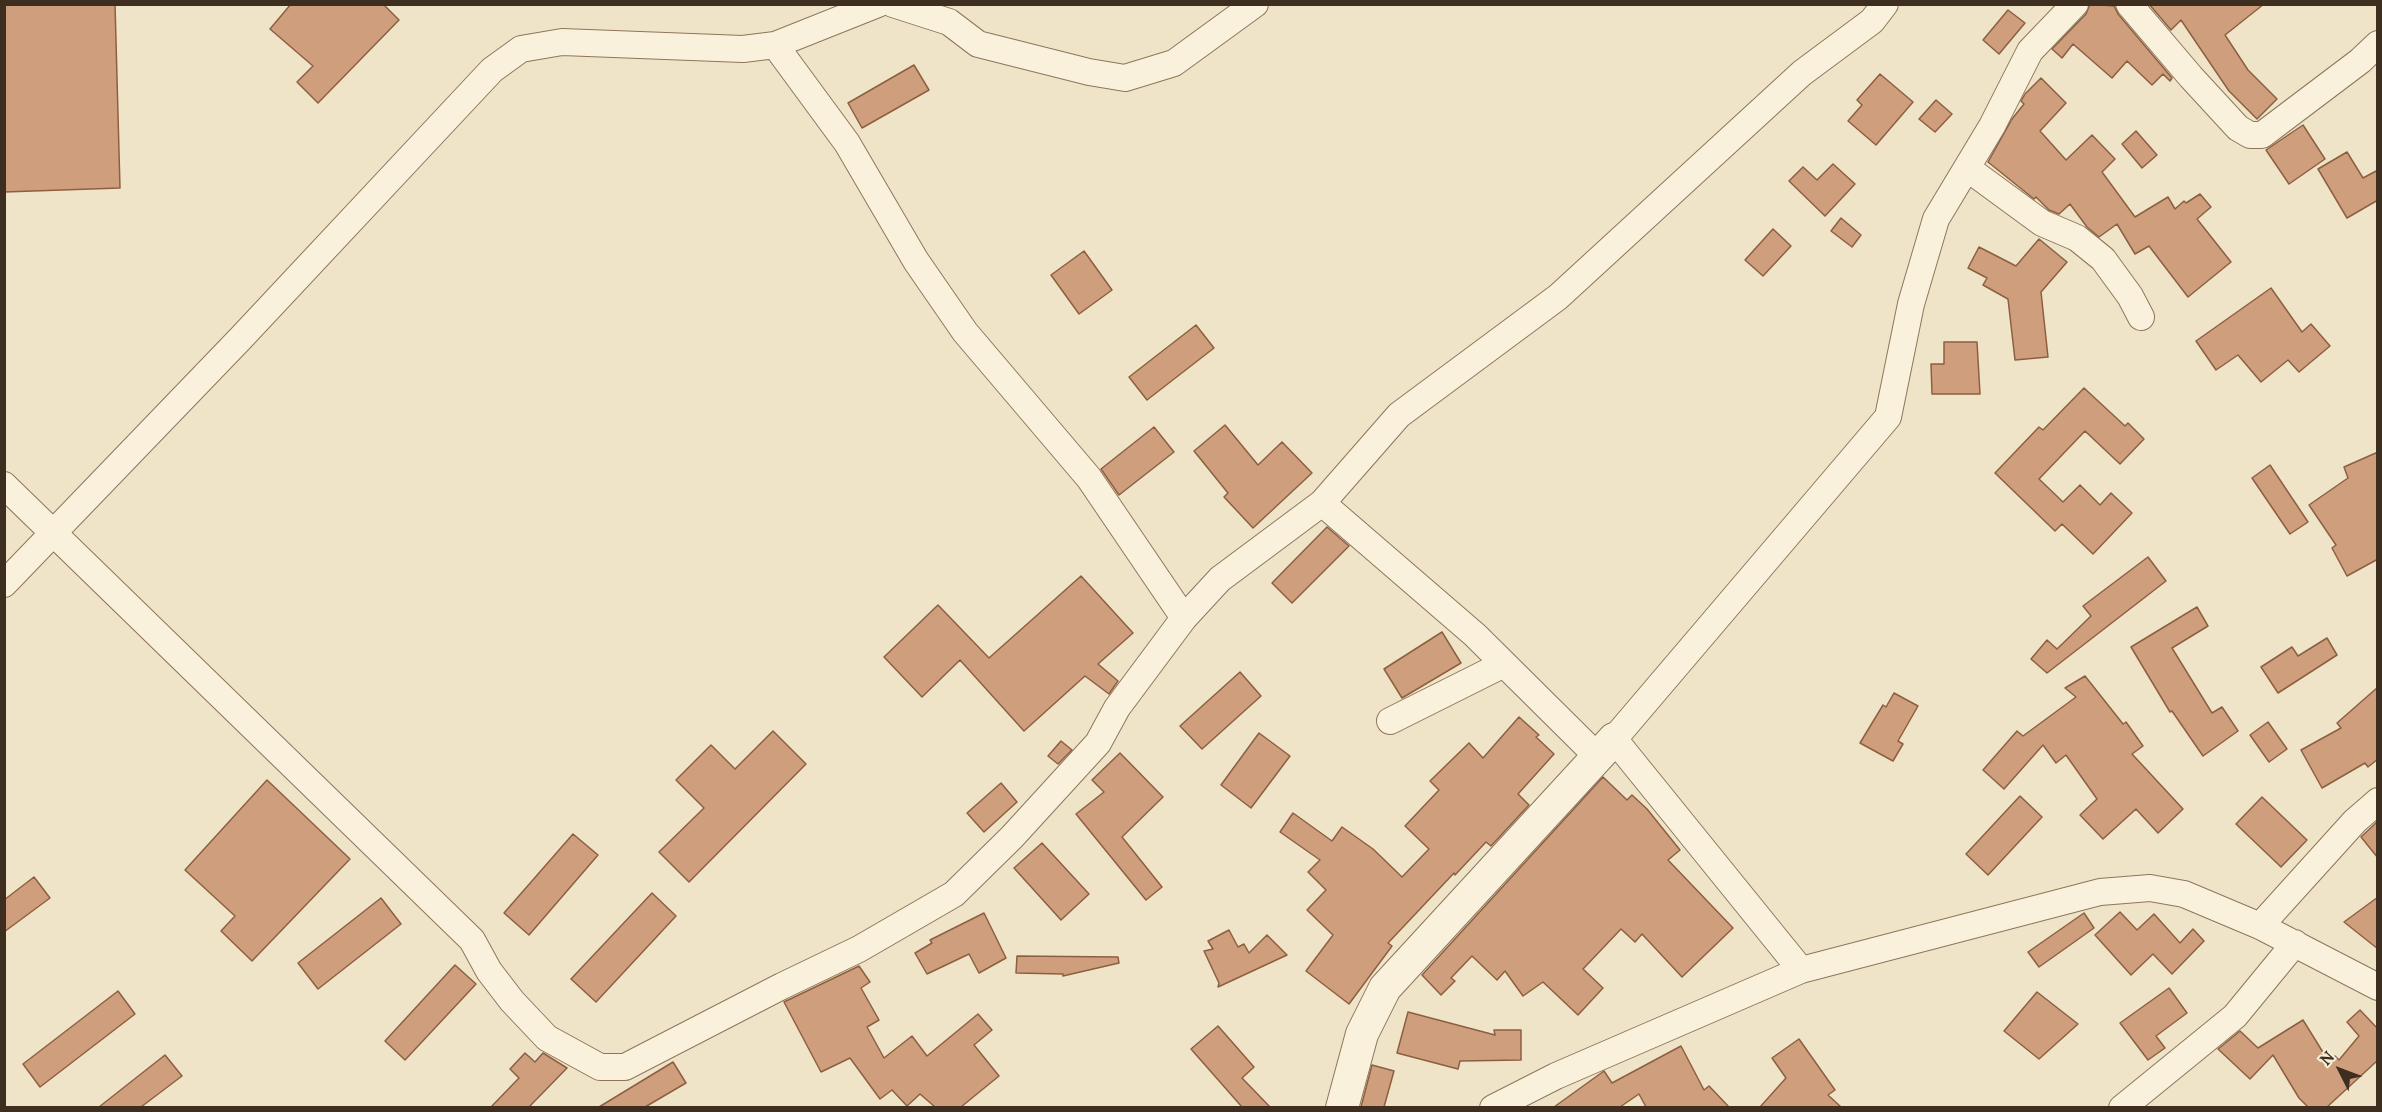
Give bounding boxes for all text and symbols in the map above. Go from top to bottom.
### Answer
north arrow [2310,1040,2370,1100]
text: N [2315,1047,2338,1069]

